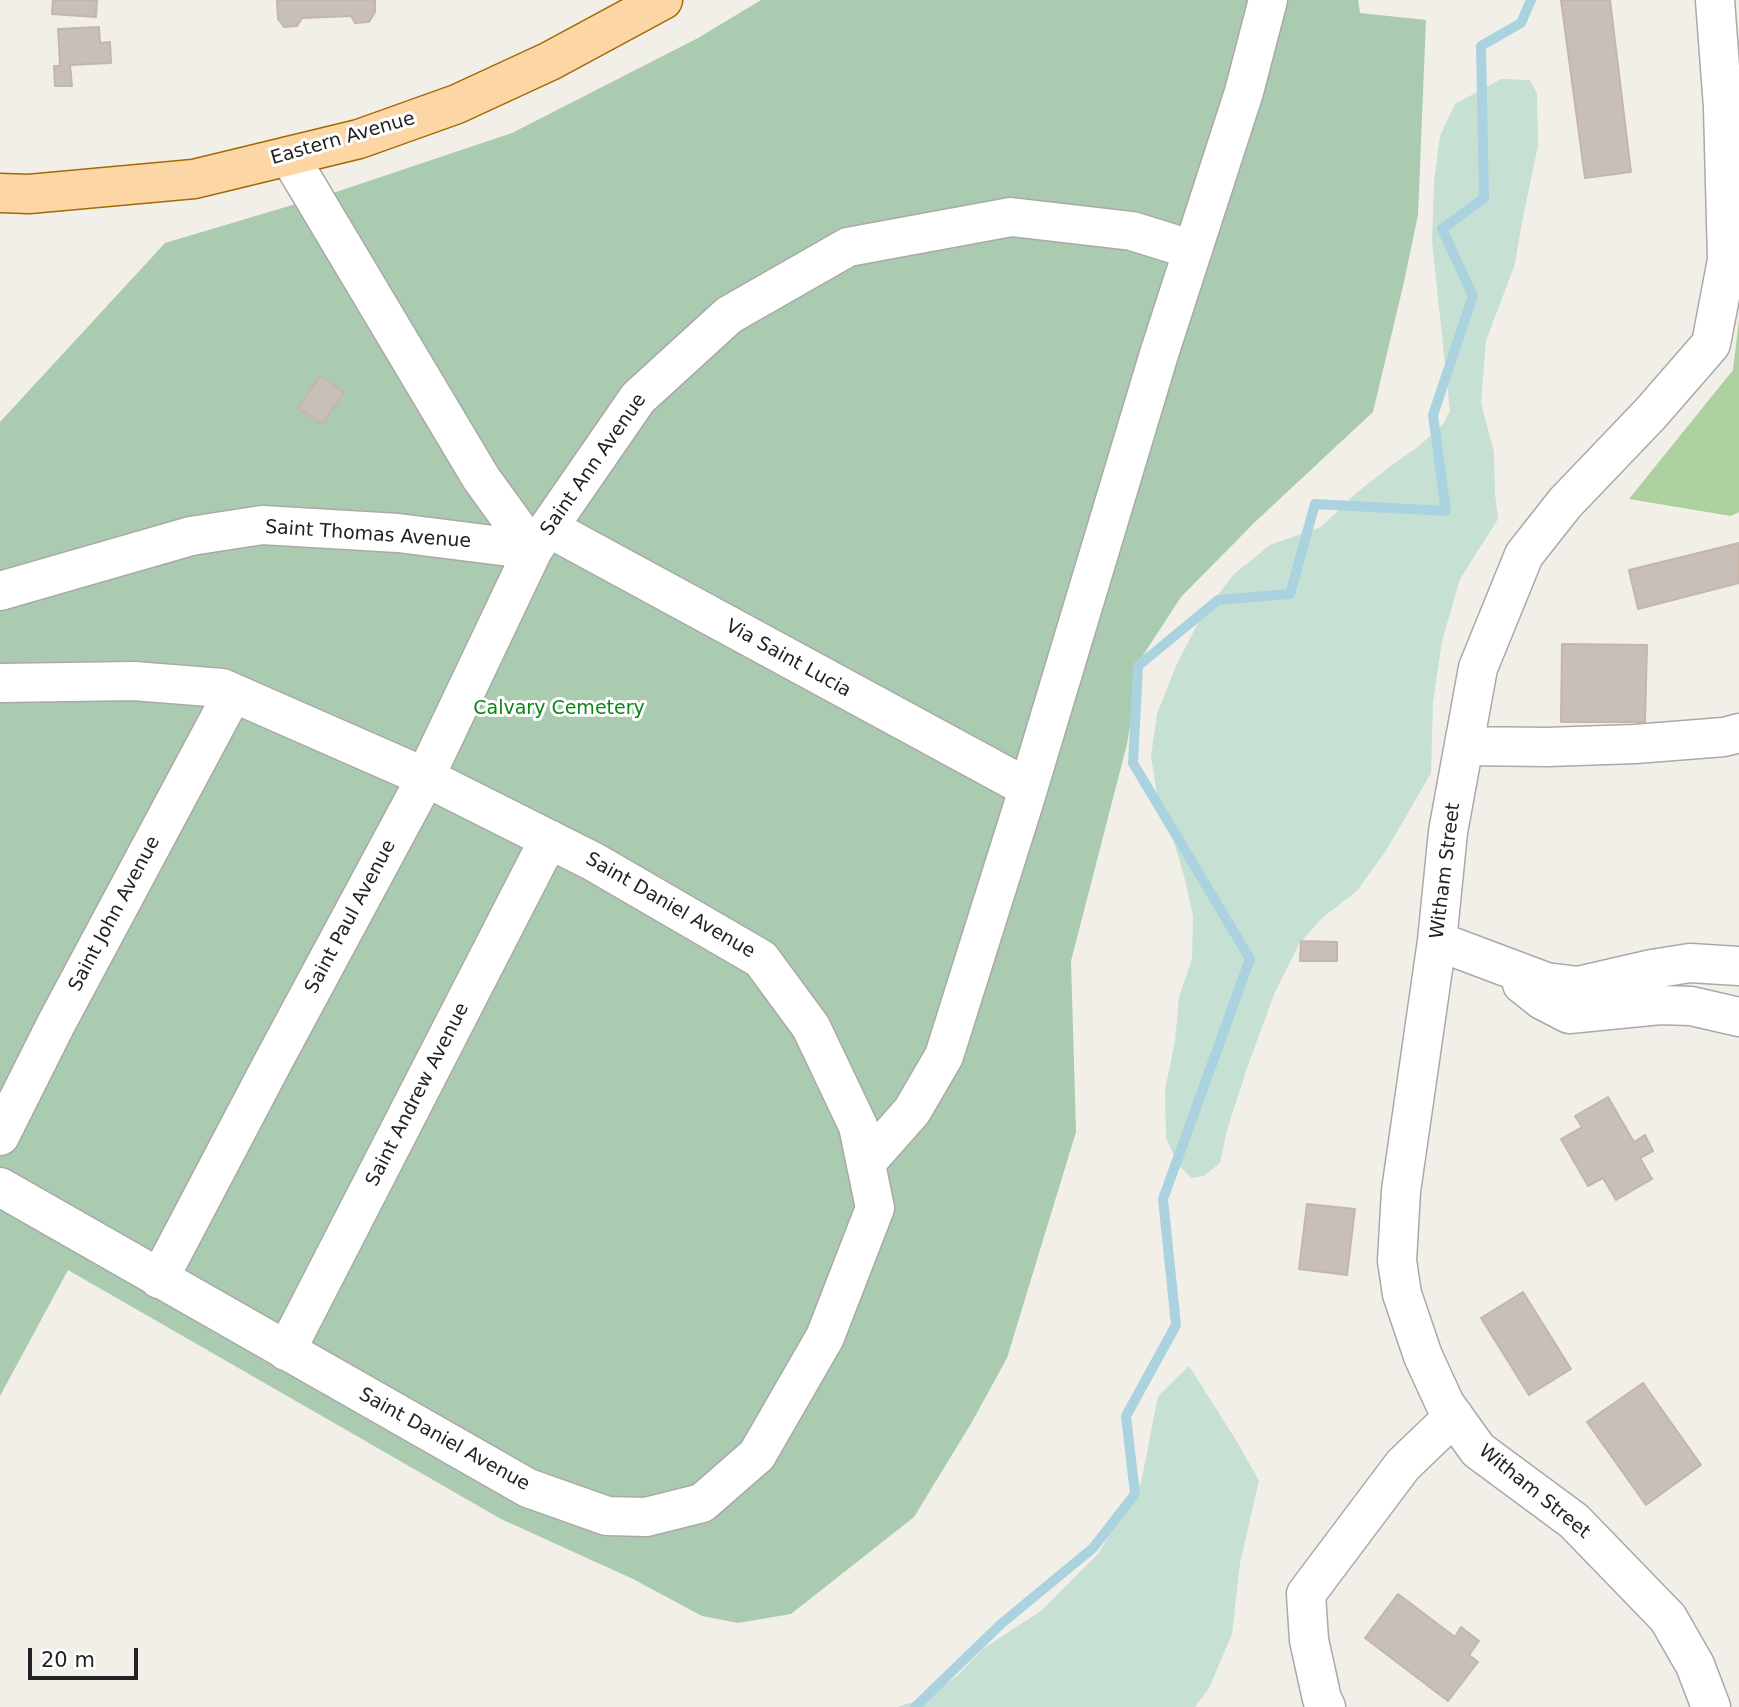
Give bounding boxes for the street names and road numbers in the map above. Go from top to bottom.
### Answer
street label: Eastern Avenue [268,108,418,170]
street label: Saint Ann Avenue [536,390,652,540]
street label: Saint Thomas Avenue [264,516,472,554]
street label: Via Saint Lucia [721,615,855,703]
street label: Witham Street [1426,802,1466,940]
street label: Saint John Avenue [64,833,166,995]
street label: Saint Paul Avenue [301,836,401,998]
street label: Saint Daniel Avenue [581,848,759,964]
street label: Saint Andrew Avenue [362,999,474,1191]
street label: Saint Daniel Avenue [355,1384,533,1496]
street label: Witham Street [1474,1440,1594,1544]

